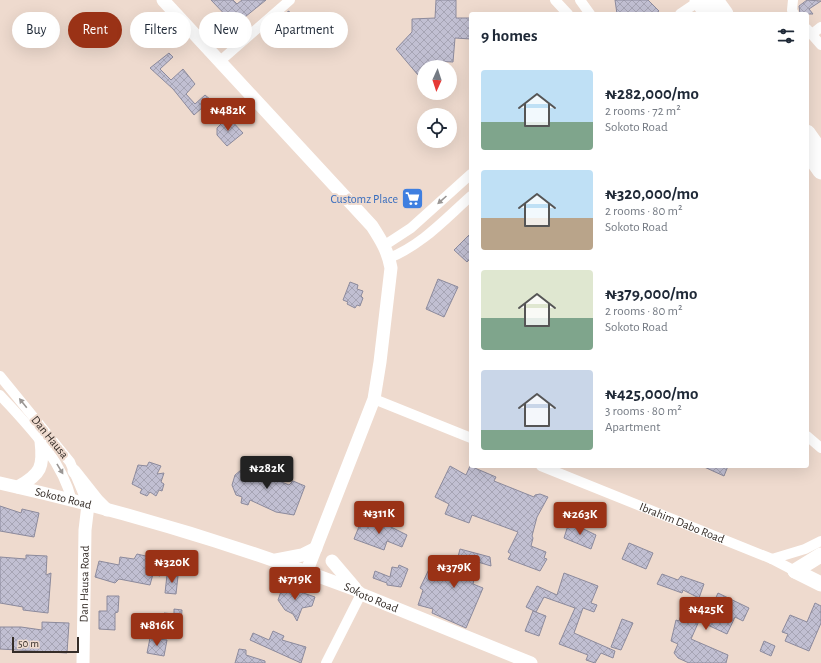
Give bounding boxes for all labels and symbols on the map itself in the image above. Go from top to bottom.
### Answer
north arrow [417,60,457,100]
pin: ₦482K [200,98,256,132]
supermarket icon: Customz Place [400,186,426,212]
place label: Customz Place [331,193,398,205]
one-way arrow [437,195,447,205]
one-way arrow [18,397,27,408]
street label: Dan Hausa [29,413,71,461]
pin: ₦282K [239,456,295,490]
one-way arrow [56,463,63,475]
street label: Sokoto Road [34,485,93,511]
street label: Ibrahim Dabo Road [638,500,726,545]
pin: ₦311K [351,501,407,535]
pin: ₦263K [552,502,608,536]
street label: Dan Hausa Road [78,545,91,623]
pin: ₦320K [144,550,200,584]
pin: ₦379K [426,555,482,589]
pin: ₦719K [267,567,323,601]
street label: Sokoto Road [343,580,400,614]
pin: ₦425K [678,597,734,631]
pin: ₦816K [129,613,185,647]
scale bar [12,635,79,654]

